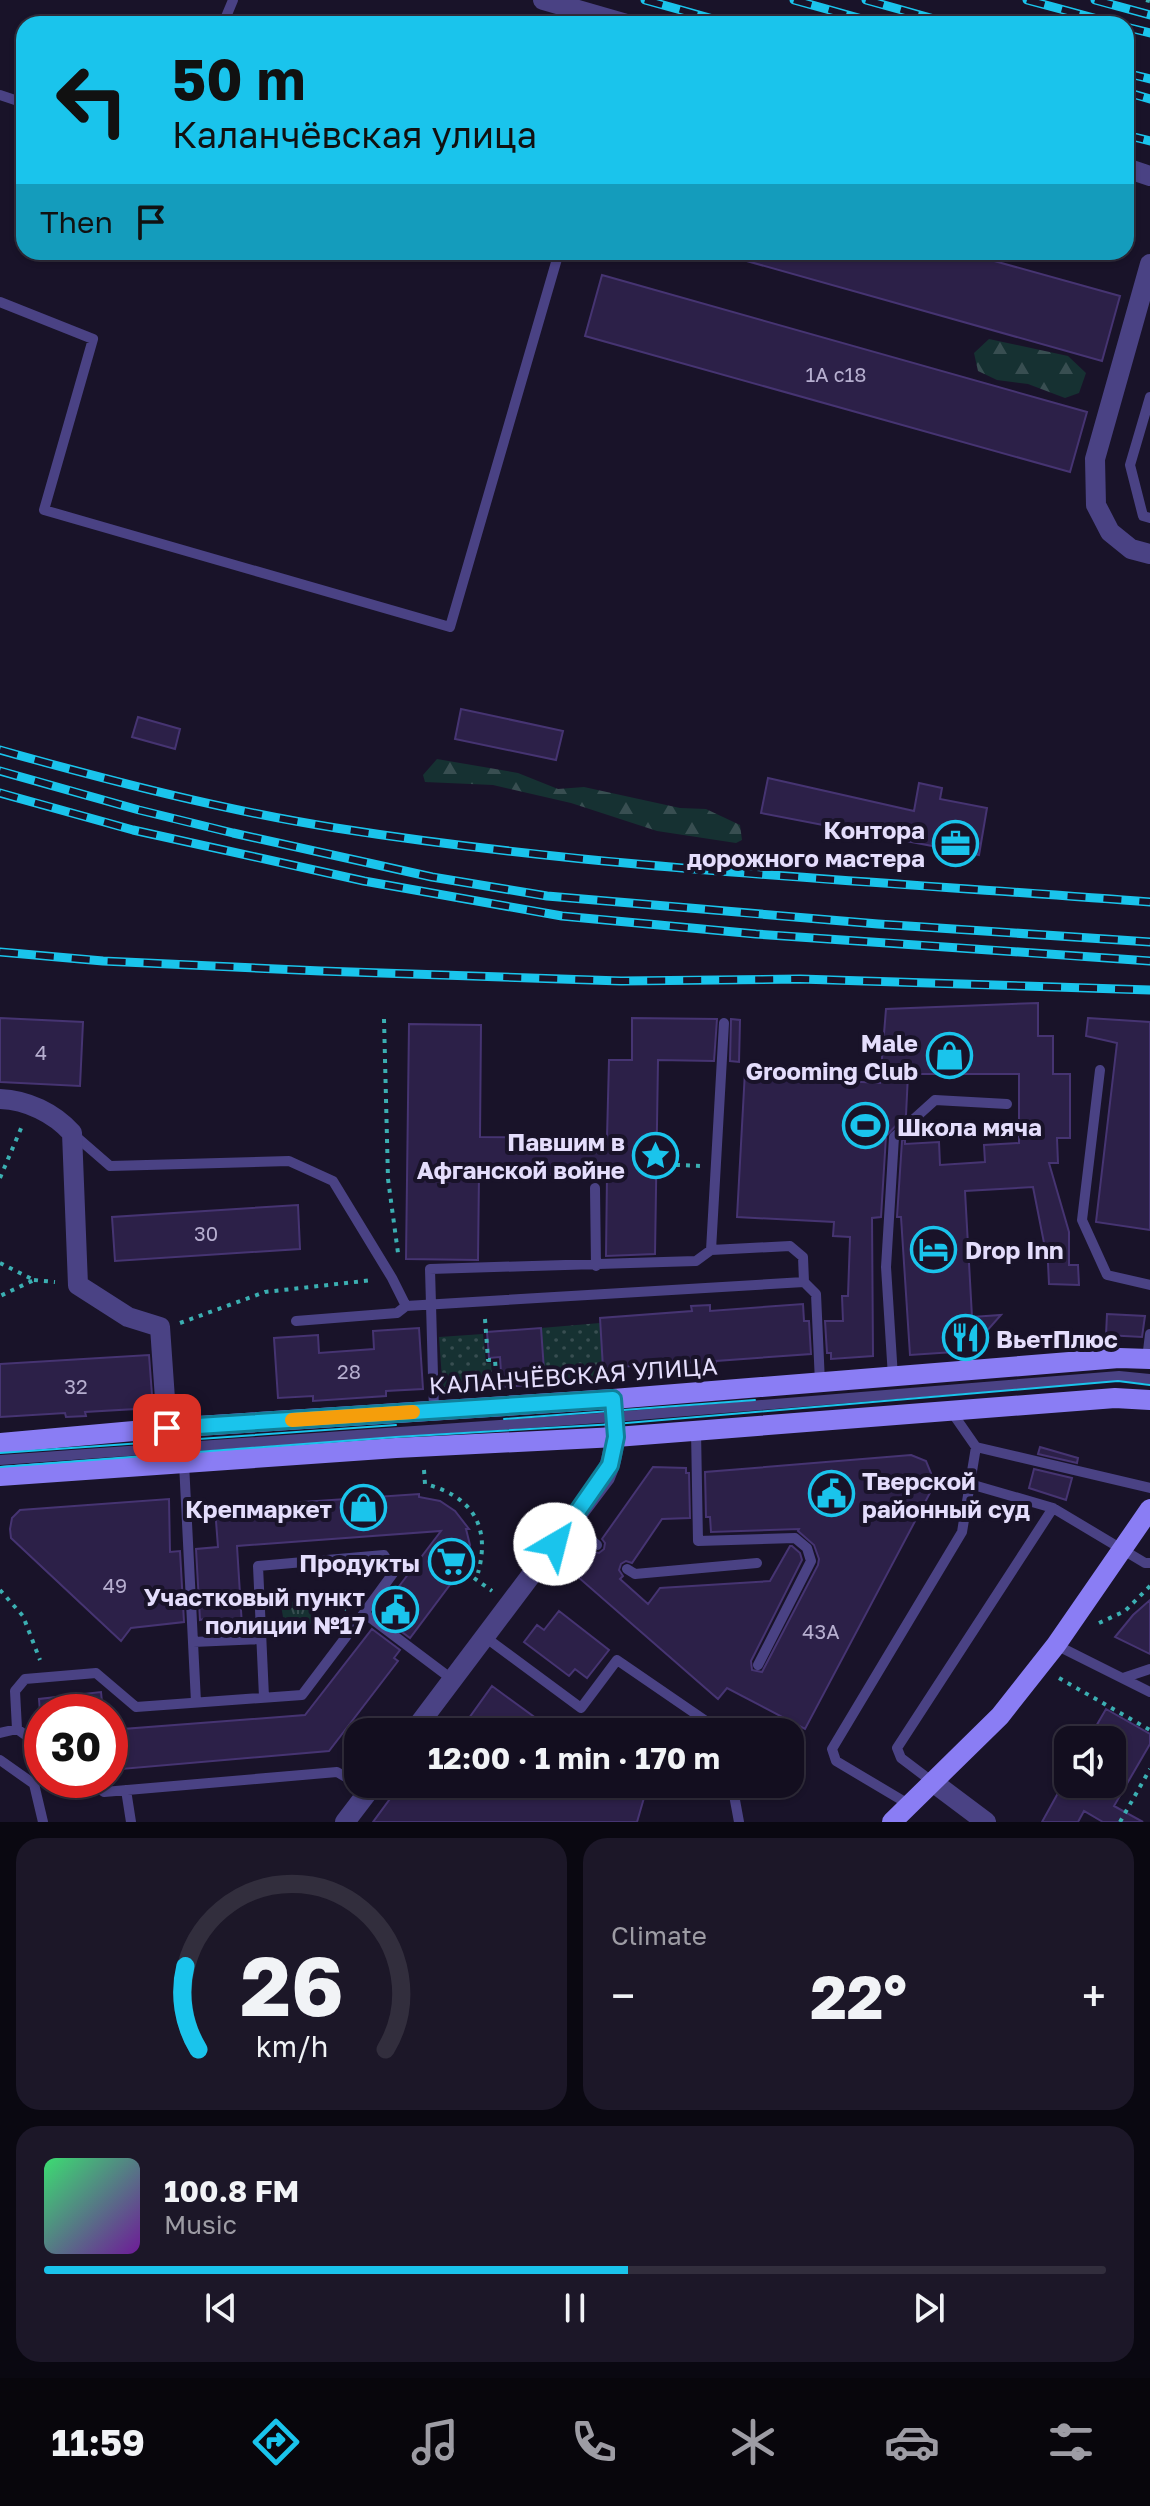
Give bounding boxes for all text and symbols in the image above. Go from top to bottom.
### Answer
text: 50 m [172,45,306,112]
icon: left [40,48,144,152]
text: Каланчёвская улица [172,113,537,156]
icon: arrive [129,200,173,244]
text: Then [40,204,113,240]
house number: 1А с18 [806,362,866,386]
place label: Контора дорожного мастера [687,815,925,872]
office icon: Контора дорожного мастера [932,819,980,867]
place label: Male Grooming Club [746,1028,918,1085]
shop icon: Male Grooming Club [925,1032,973,1080]
house number: 4 [35,1040,47,1064]
sports icon: Школа мяча [842,1102,890,1150]
place label: Школа мяча [897,1112,1042,1141]
place label: Павшим в Афганской войне [417,1127,625,1184]
place icon: Павшим в Афганской войне [632,1131,680,1179]
house number: 30 [194,1221,218,1245]
hotel icon: Drop Inn [910,1225,958,1273]
place label: Drop Inn [965,1235,1064,1264]
restaurant icon: ВьетПлюс [941,1314,989,1362]
place label: ВьетПлюс [996,1324,1118,1353]
street label: КАЛАНЧЁВСКАЯ УЛИЦА [428,1350,718,1400]
house number: 28 [337,1359,361,1383]
house number: 32 [64,1374,88,1398]
pin [133,1394,201,1462]
icon: arrive [145,1406,189,1450]
place label: Тверской районный суд [862,1466,1030,1523]
public building icon: Тверской районный суд [807,1470,855,1518]
shop icon: Крепмаркет [339,1484,387,1532]
place label: Крепмаркет [185,1494,332,1523]
position arrow [513,1502,597,1586]
supermarket icon: Продукты [427,1538,475,1586]
place label: Продукты [299,1548,420,1577]
house number: 49 [103,1573,127,1597]
place label: Участковый пункт полиции №17 [144,1582,365,1639]
public building icon: Участковый пункт полиции №17 [372,1586,420,1634]
house number: 43А [802,1619,840,1643]
speed limit sign: 30 [24,1694,128,1798]
map controls [1054,1726,1126,1798]
button: sound [1054,1726,1126,1798]
text: 12:00 · 1 min · 170 m [428,1740,720,1776]
text: Climate [611,1920,707,1951]
text: 26 [240,1934,343,2034]
text: 22° [810,1960,907,2032]
text: − [611,1969,635,2022]
text: + [1082,1969,1106,2022]
text: km/h [255,2029,328,2063]
text: 100.8 FM [164,2173,299,2209]
text: Music [164,2209,237,2240]
icon: previous [199,2286,243,2330]
icon: pause [553,2286,597,2330]
icon: next [907,2286,951,2330]
icon: directions [248,2414,304,2470]
icon: music [407,2414,463,2470]
icon: phone [566,2414,622,2470]
icon: climate [725,2414,781,2470]
icon: car [884,2414,940,2470]
icon: filters [1043,2414,1099,2470]
text: 11:59 [51,2421,145,2464]

